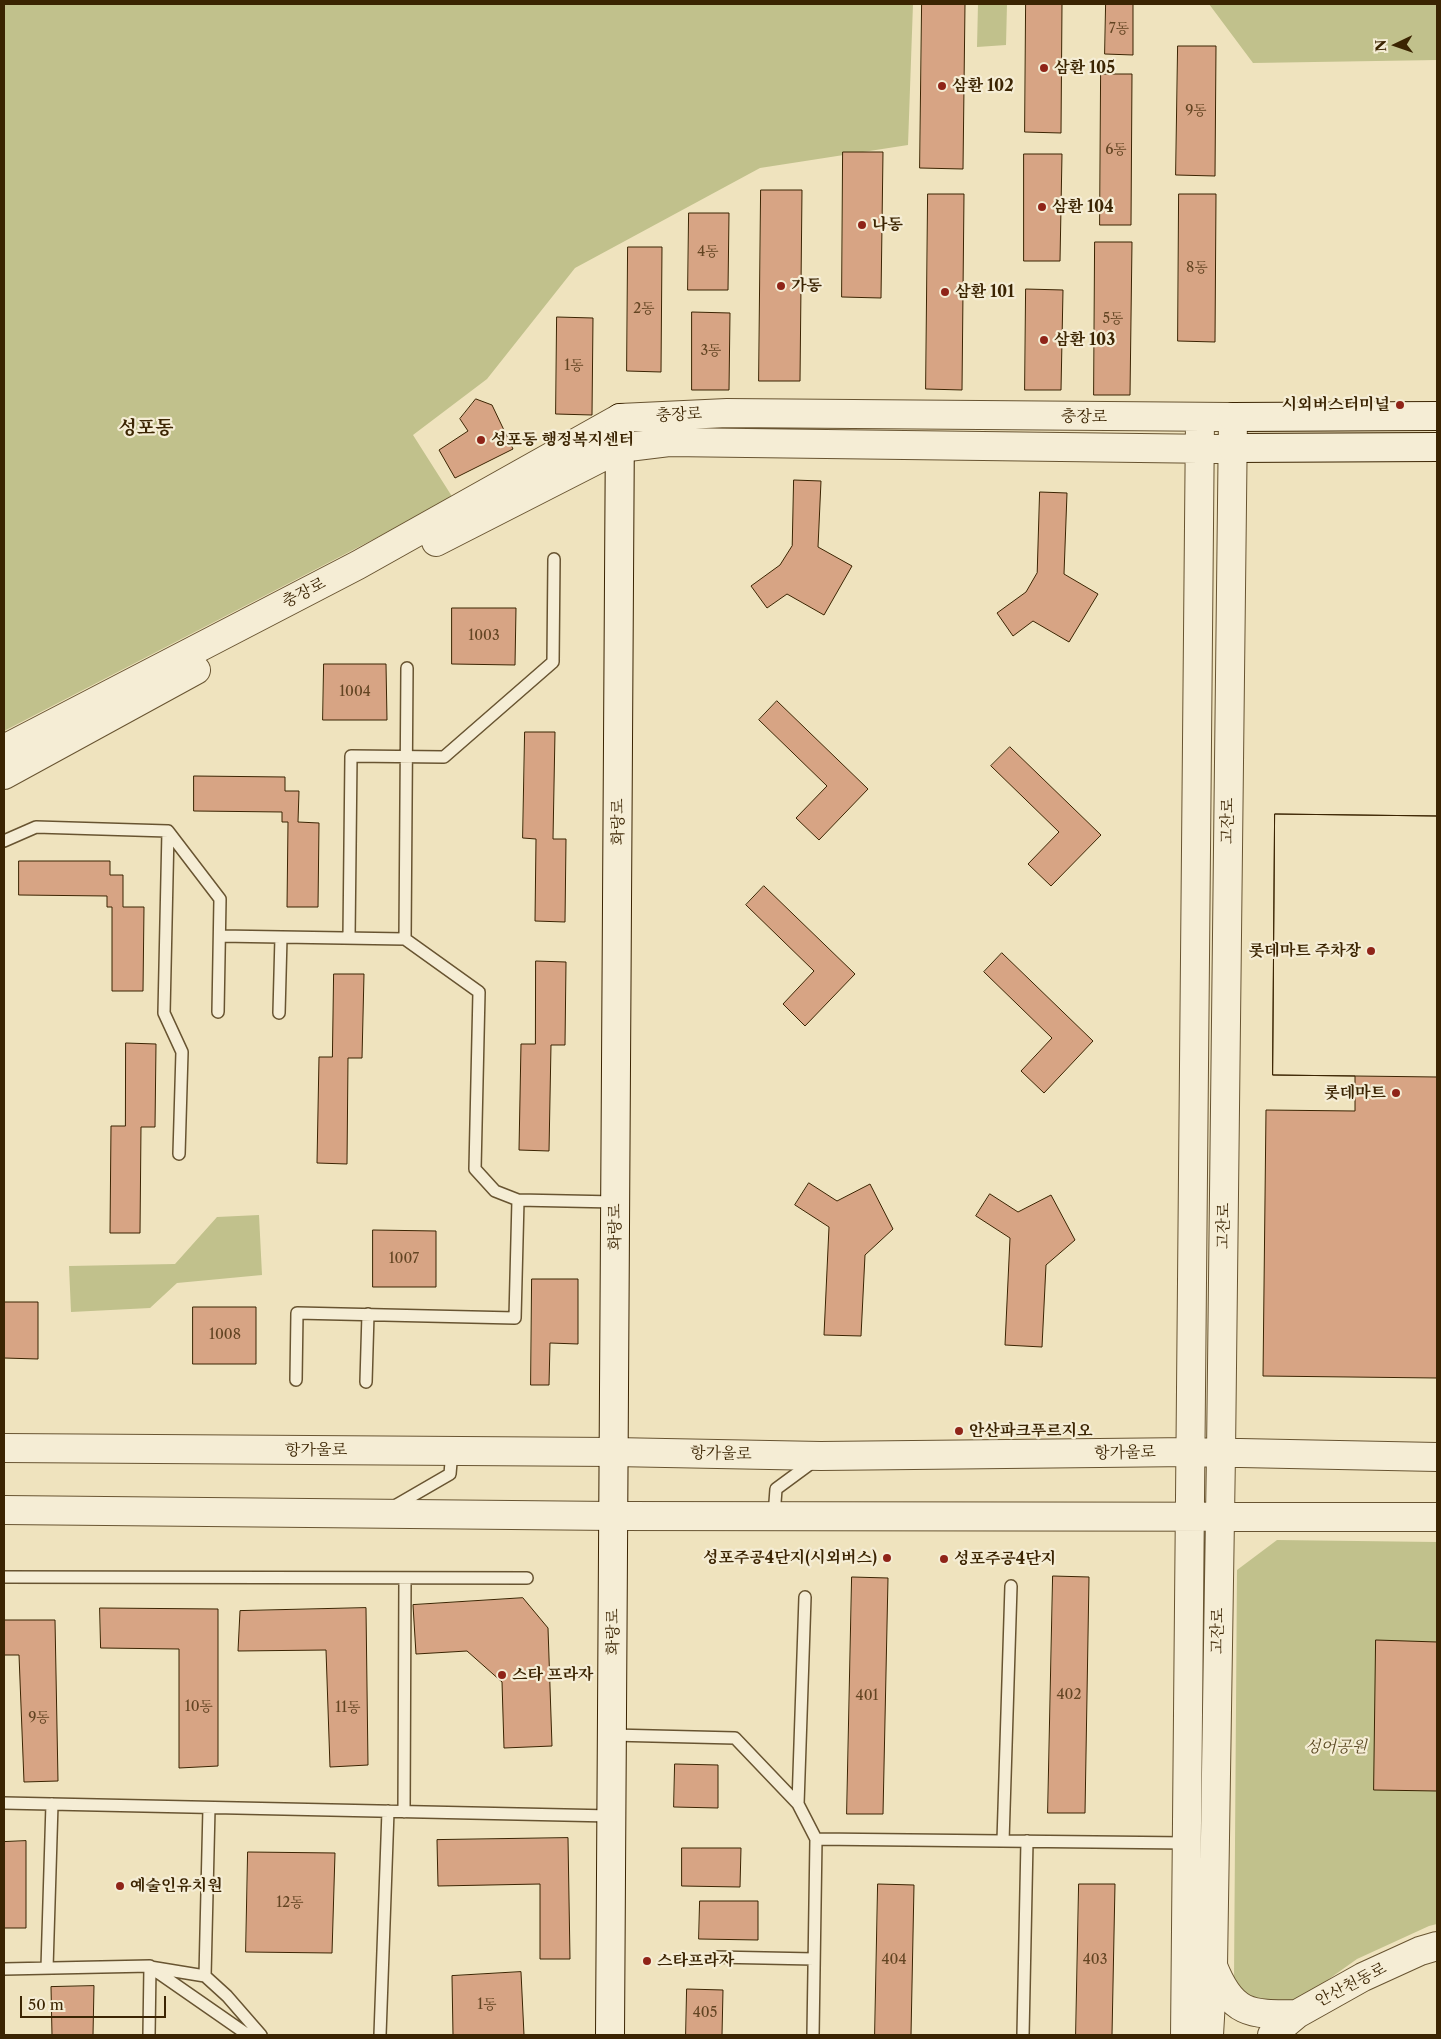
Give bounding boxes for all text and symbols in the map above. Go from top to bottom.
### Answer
north arrow [1371,20,1421,70]
house number: 7동 [1109,21,1129,37]
text: N [1372,39,1390,52]
place label: 삼환 105 [1054,58,1115,78]
marker: 삼환 105 [1038,62,1050,74]
place label: 삼환 102 [952,76,1014,96]
marker: 삼환 102 [936,80,948,92]
house number: 9동 [1185,103,1207,119]
house number: 6동 [1105,142,1127,158]
place label: 삼환 104 [1052,197,1114,217]
marker: 삼환 104 [1036,201,1048,213]
place label: 나동 [872,215,903,235]
marker: 나동 [856,219,868,231]
house number: 4동 [697,244,719,260]
house number: 8동 [1186,260,1208,276]
place label: 가동 [791,276,822,296]
marker: 가동 [775,280,787,292]
place label: 삼환 101 [955,282,1014,302]
marker: 삼환 101 [939,286,951,298]
house number: 2동 [633,301,655,317]
house number: 5동 [1102,311,1124,327]
place label: 삼환 103 [1054,330,1115,350]
marker: 삼환 103 [1038,334,1050,346]
house number: 3동 [700,343,722,359]
house number: 1동 [564,358,584,374]
place label: 시외버스터미널 [1282,395,1390,415]
marker: 시외버스터미널 [1394,399,1406,411]
street label: 충장로 [655,404,703,426]
street label: 충장로 [1061,407,1107,427]
district label: 성포동 [118,418,174,440]
place label: 성포동 행정복지센터 [491,430,634,450]
marker: 성포동 행정복지센터 [475,434,487,446]
street label: 충장로 [279,574,329,612]
house number: 1003 [468,628,500,644]
house number: 1004 [339,684,371,700]
street label: 고잔로 [1218,798,1238,844]
street label: 화랑로 [608,799,628,845]
place label: 롯데마트 주차장 [1249,941,1361,961]
marker: 롯데마트 주차장 [1365,945,1377,957]
place label: 롯데마트 [1324,1083,1386,1103]
marker: 롯데마트 [1390,1087,1402,1099]
street label: 고잔로 [1214,1203,1234,1249]
street label: 화랑로 [605,1204,625,1250]
house number: 1007 [389,1251,419,1267]
house number: 1008 [209,1327,241,1343]
place label: 안산파크푸르지오 [969,1421,1093,1441]
marker: 안산파크푸르지오 [953,1425,965,1437]
street label: 항가울로 [285,1440,347,1460]
street label: 항가울로 [1094,1443,1156,1463]
street label: 항가울로 [690,1444,752,1464]
place label: 성포주공4단지(시외버스) [703,1548,877,1568]
place label: 성포주공4단지 [954,1549,1056,1569]
marker: 성포주공4단지(시외버스) [881,1552,893,1564]
marker: 성포주공4단지 [938,1553,950,1565]
street label: 고잔로 [1208,1608,1228,1654]
street label: 화랑로 [603,1609,623,1655]
place label: 스타 프라자 [512,1665,593,1685]
marker: 스타 프라자 [496,1669,508,1681]
house number: 402 [1056,1687,1082,1703]
house number: 401 [856,1688,878,1704]
house number: 10동 [185,1699,213,1715]
house number: 11동 [335,1700,361,1716]
house number: 9동 [28,1710,50,1726]
park label: 성어공원 [1305,1737,1367,1757]
place label: 예술인유치원 [130,1876,223,1896]
marker: 예술인유치원 [114,1880,126,1892]
house number: 12동 [276,1895,304,1911]
place label: 스타프라자 [657,1951,734,1971]
house number: 404 [881,1952,907,1968]
house number: 403 [1083,1952,1107,1968]
marker: 스타프라자 [641,1955,653,1967]
street label: 안산천동로 [1312,1959,1390,2011]
scale bar [22,1986,169,2018]
text: 50 m [28,1995,64,2014]
house number: 1동 [477,1997,497,2013]
house number: 405 [693,2005,717,2021]

